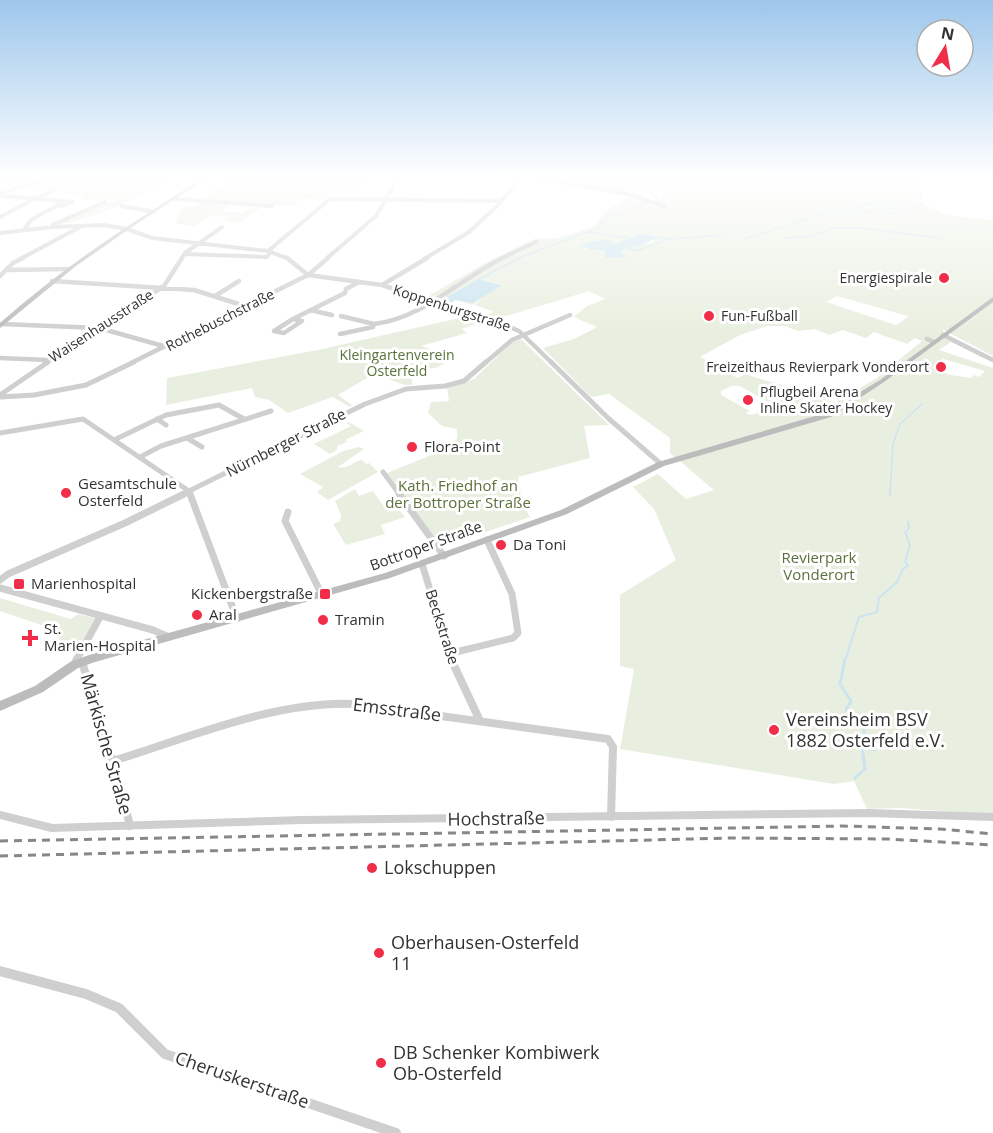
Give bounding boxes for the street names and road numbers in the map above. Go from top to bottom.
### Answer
street label: Koppenburgstraße [391,280,514,336]
street label: Rothebuschstraße [162,284,277,355]
street label: Waisenhausstraße [45,285,157,366]
street label: Nürnberger Straße [222,403,349,481]
street label: Bottroper Straße [367,515,485,575]
street label: Beckstraße [421,587,464,667]
street label: Märkische Straße [75,670,139,817]
street label: Emsstraße [352,692,443,726]
street label: Hochstraße [447,805,545,831]
street label: Cheruskerstraße [172,1045,312,1113]

